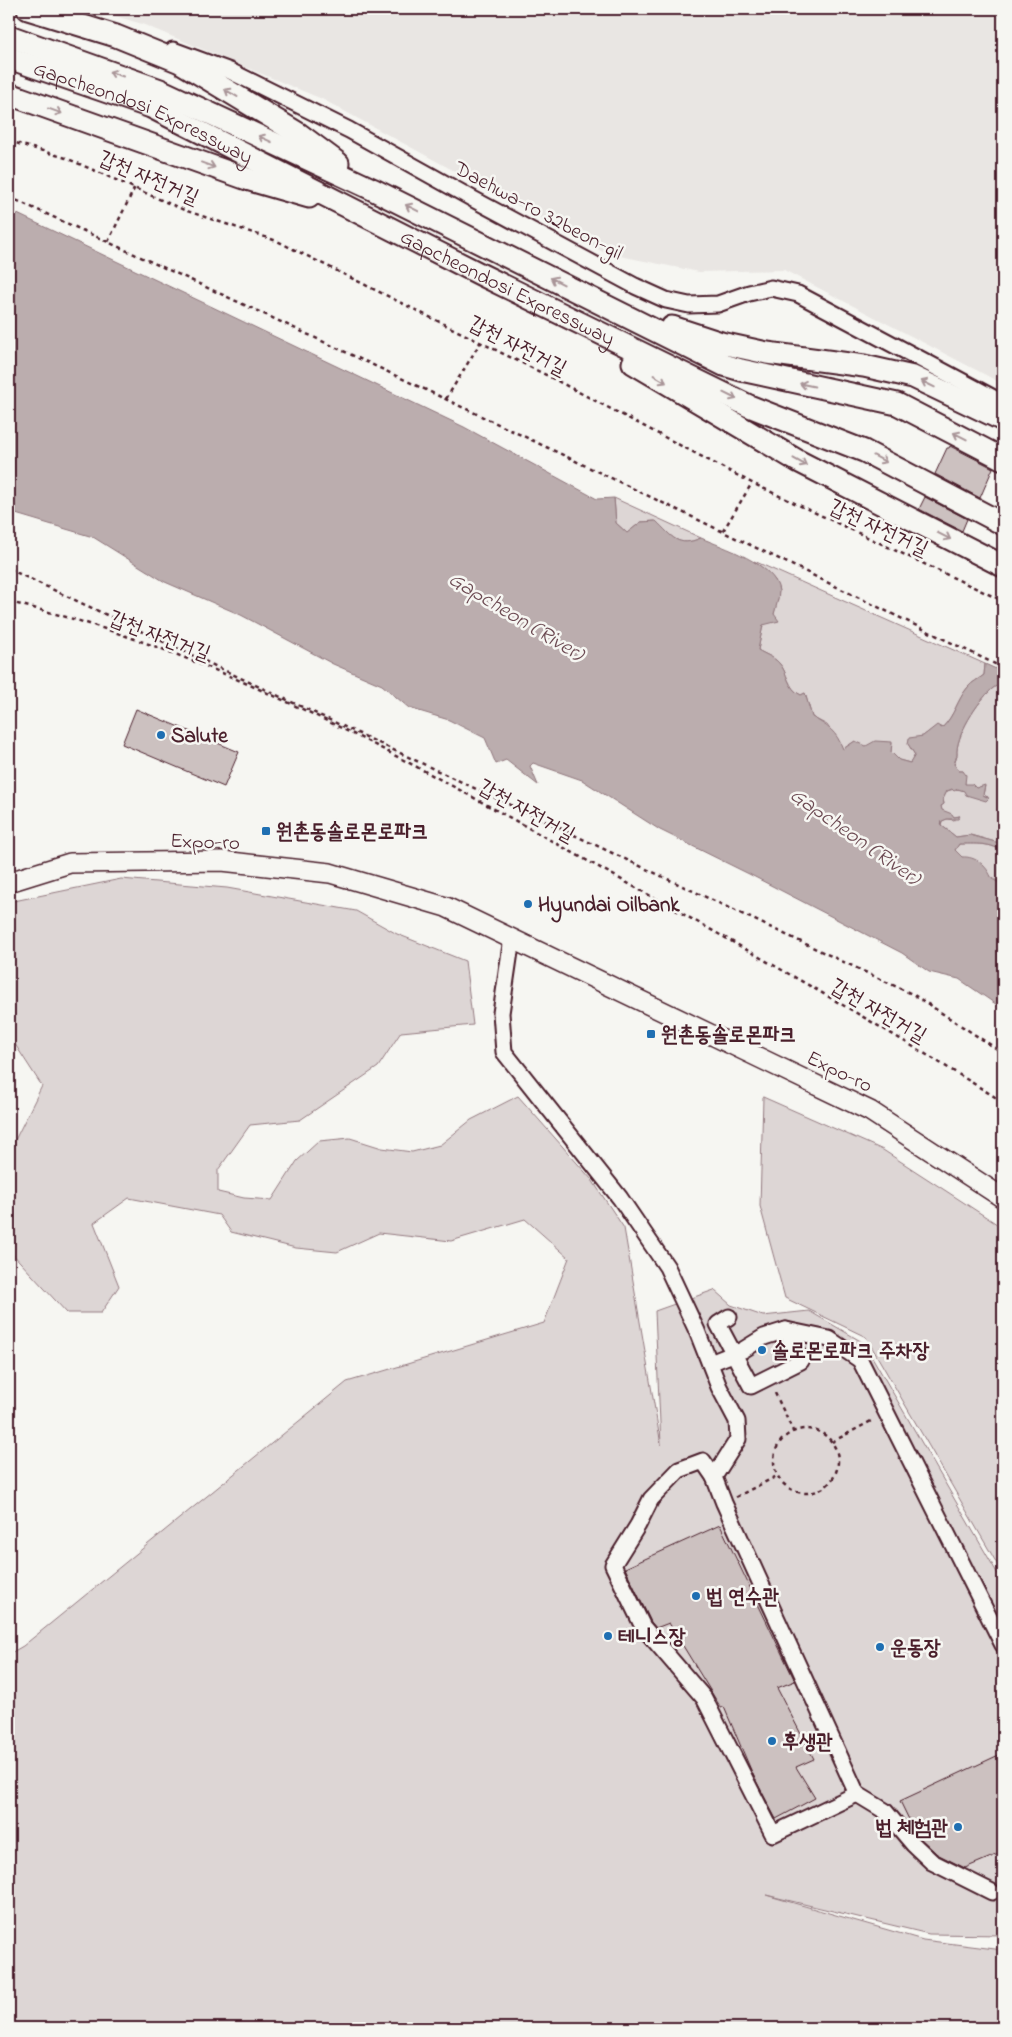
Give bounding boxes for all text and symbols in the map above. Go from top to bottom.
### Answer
street label: Gapcheondosi Expressway [29,54,258,175]
one-way arrow [109,69,124,78]
one-way arrow [224,87,238,97]
one-way arrow [46,107,62,116]
one-way arrow [258,133,273,143]
street label: 갑천 자전거길 [93,144,203,214]
street label: Daehwa-ro 32beon-gil [446,154,628,271]
one-way arrow [200,161,215,170]
one-way arrow [405,203,420,213]
street label: Gapcheondosi Expressway [394,223,619,357]
one-way arrow [550,276,565,286]
street label: 갑천 자전거길 [463,309,572,384]
one-way arrow [653,374,667,384]
one-way arrow [921,379,936,388]
one-way arrow [800,380,816,389]
one-way arrow [722,392,737,402]
one-way arrow [953,431,968,440]
one-way arrow [872,455,886,465]
one-way arrow [792,457,807,467]
street label: 갑천 자전거길 [823,493,933,565]
one-way arrow [937,531,952,541]
water label: Gapcheon (River) [442,564,592,672]
street label: 갑천 자전거길 [104,604,215,670]
place label: Salute [171,722,228,752]
marker: Salute [155,729,167,741]
street label: 갑천 자전거길 [472,773,580,851]
water label: Gapcheon (River) [782,780,928,896]
place label: 원촌동솔로몬로파크 [276,818,428,848]
marker: 원촌동솔로몬로파크 [260,825,272,837]
street label: Expo-ro [170,827,240,859]
place label: Hyundai Oilbank [538,891,680,923]
marker: Hyundai Oilbank [522,898,534,910]
street label: 갑천 자전거길 [824,972,932,1051]
place label: 원촌동솔로몬파크 [661,1021,796,1051]
marker: 원촌동솔로몬파크 [645,1028,657,1040]
street label: Expo-ro [801,1044,877,1102]
place label: 솔로몬로파크 주차장 [772,1337,929,1367]
marker: 솔로몬로파크 주차장 [756,1344,768,1356]
place label: 법 연수관 [706,1583,779,1613]
marker: 법 연수관 [690,1590,702,1602]
place label: 테니스장 [618,1623,686,1653]
marker: 테니스장 [602,1630,614,1642]
place label: 운동장 [890,1634,941,1664]
marker: 운동장 [874,1641,886,1653]
place label: 후생관 [782,1728,833,1758]
marker: 후생관 [766,1735,778,1747]
place label: 법 체험관 [875,1814,948,1844]
marker: 법 체험관 [952,1821,964,1833]

